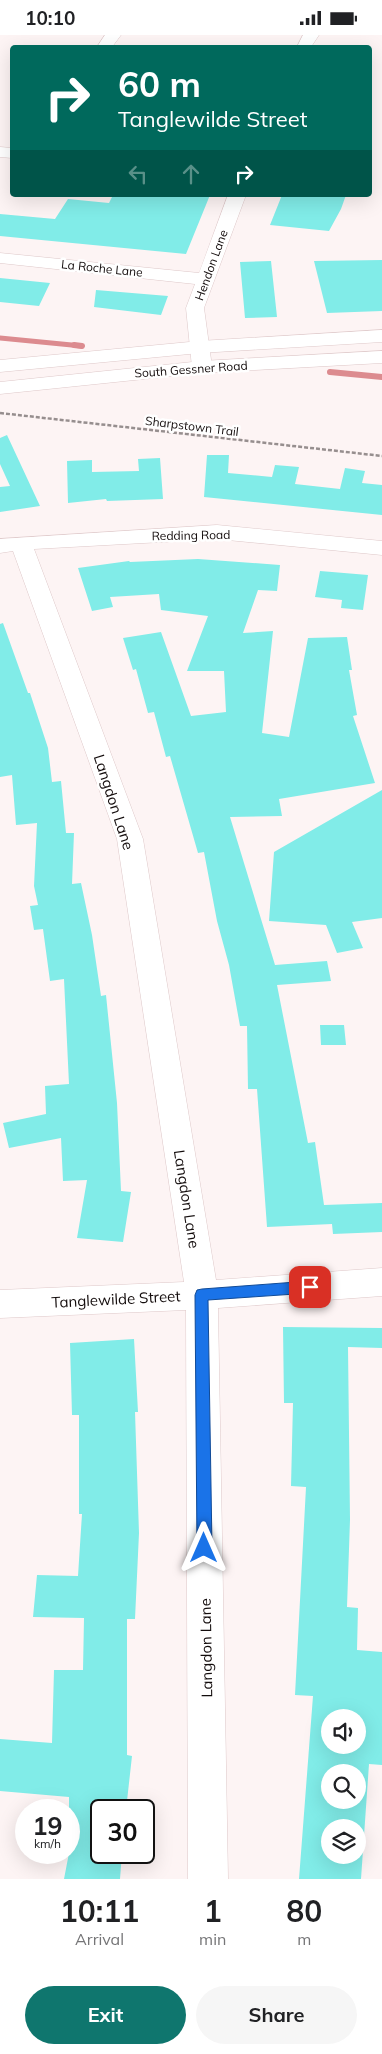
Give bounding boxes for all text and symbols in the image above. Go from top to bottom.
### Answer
text: 10:10 [25,6,75,30]
text: 60 m [118,62,201,106]
icon: right [35,65,100,130]
text: Tanglewilde Street [118,105,307,133]
icon: left [124,160,152,188]
icon: ahead [177,160,205,188]
icon: right [230,160,258,188]
street label: Hendon Lane [191,228,231,302]
street label: La Roche Lane [61,256,143,280]
street label: South Gessner Road [134,358,248,380]
street label: Sharpstown Trail [144,413,240,439]
street label: Redding Road [151,527,231,543]
street label: Langdon Lane [90,752,138,852]
street label: Langdon Lane [170,1148,204,1250]
pin [289,1266,331,1308]
icon: arrive [296,1273,324,1301]
street label: Tanglewilde Street [51,1286,181,1312]
position arrow [177,1521,229,1573]
street label: Langdon Lane [196,1598,216,1698]
map controls [321,1709,366,1864]
button: sound [321,1709,366,1754]
button: search [321,1764,366,1809]
speed limit sign: 30 [90,1799,155,1864]
text: 19 [32,1810,63,1841]
button: layers [321,1819,366,1864]
text: km/h [34,1836,61,1851]
text: 10:11 [60,1892,139,1930]
text: 1 [204,1892,222,1930]
text: 80 [286,1892,322,1930]
text: Arrival [75,1929,124,1949]
text: min [199,1929,226,1949]
text: m [297,1929,311,1949]
button: Exit [25,1986,186,2044]
button: Share [196,1986,357,2044]

